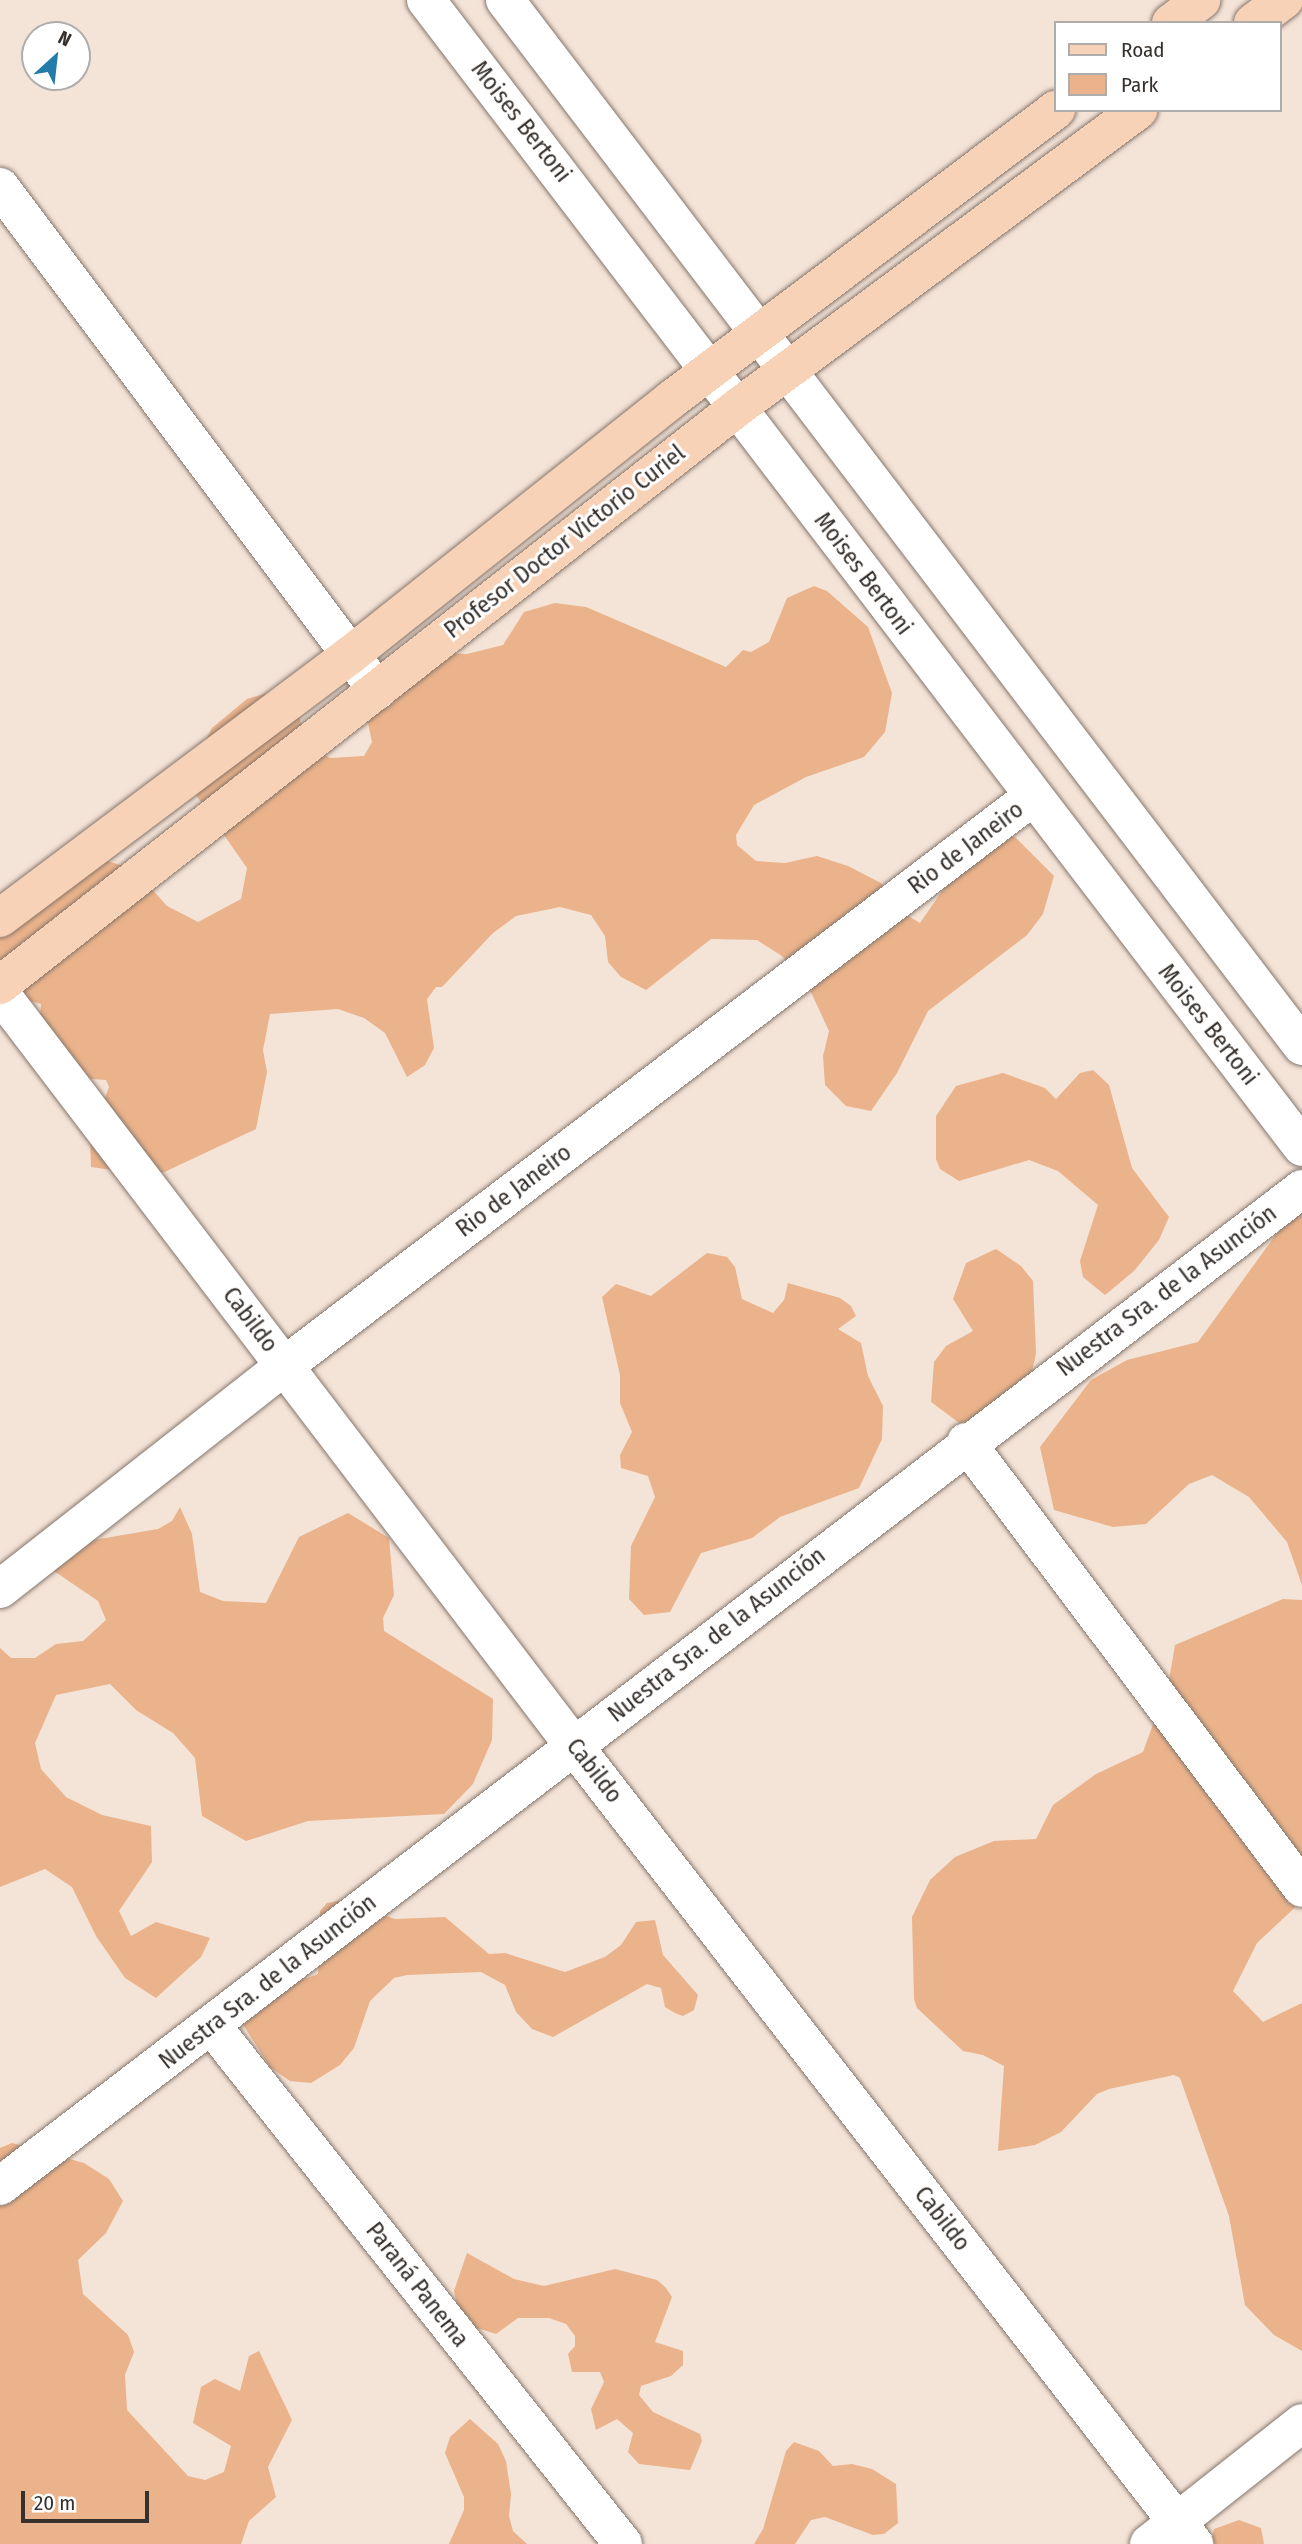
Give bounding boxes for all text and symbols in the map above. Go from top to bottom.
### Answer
north arrow [21,21,91,91]
legend [1054,21,1281,112]
text: N [55,26,75,51]
text: Road [1121,37,1165,63]
street label: Moises Bertoni [465,56,577,188]
text: Park [1121,72,1158,98]
street label: Profesor Doctor Victorio Curiel [439,439,691,645]
street label: Moises Bertoni [808,507,918,641]
street label: Rio de Janeiro [903,795,1029,901]
street label: Moises Bertoni [1152,959,1264,1091]
street label: Rio de Janeiro [451,1138,577,1244]
street label: Nuestra Sra. de la Asunción [1051,1199,1283,1383]
street label: Cabildo [216,1282,284,1358]
street label: Nuestra Sra. de la Asunción [603,1541,831,1729]
street label: Cabildo [560,1733,628,1809]
street label: Nuestra Sra. de la Asunción [154,1888,382,2076]
street label: Cabildo [908,2181,976,2257]
street label: Paraná Panema [359,2217,475,2353]
scale bar [24,2478,152,2522]
text: 20 m [34,2490,75,2516]

